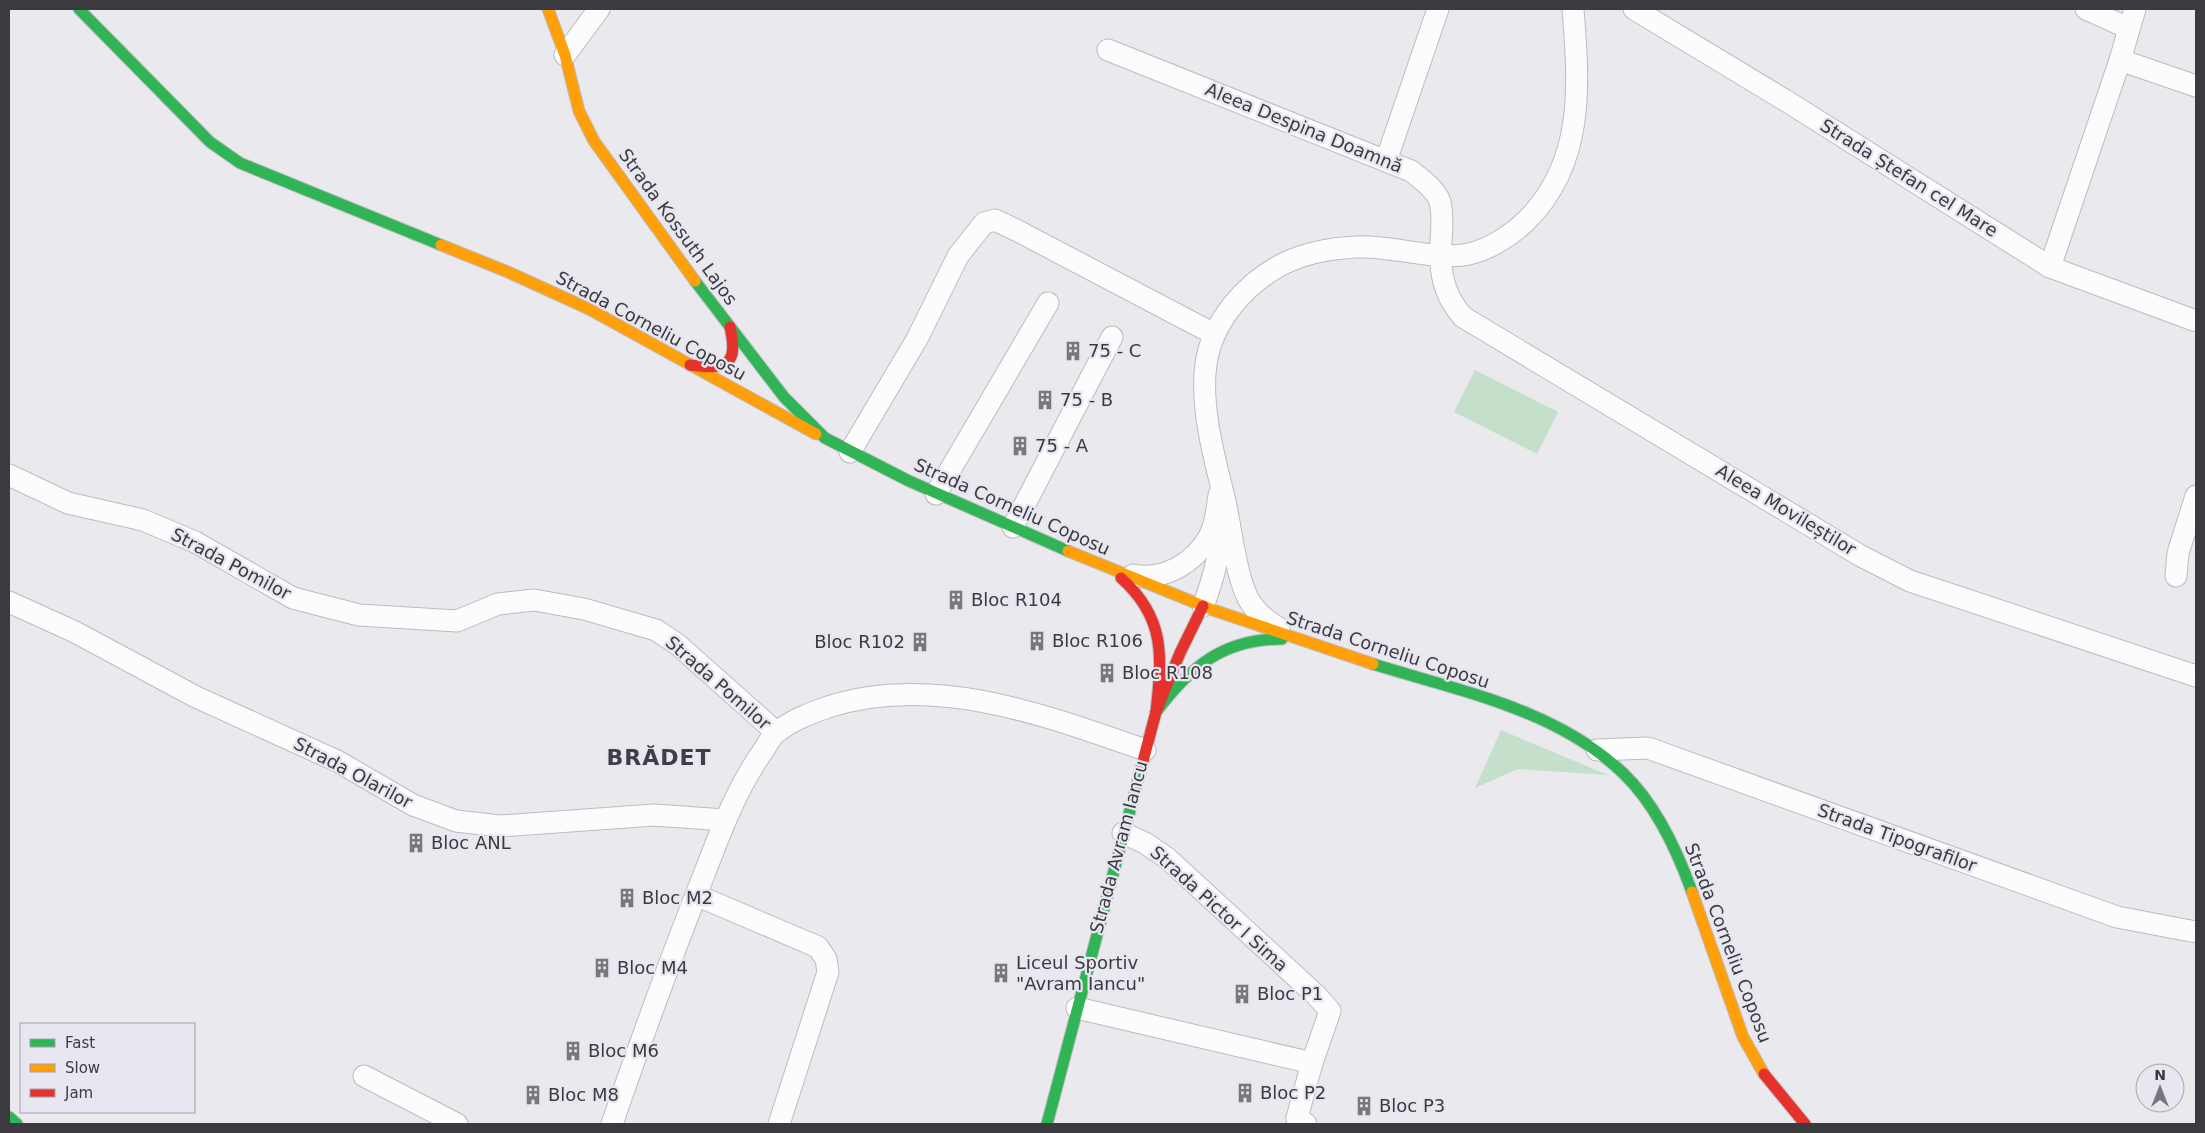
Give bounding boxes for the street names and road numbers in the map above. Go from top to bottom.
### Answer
street label: Aleea Despina Doamnă [1202,78,1406,177]
street label: Strada Ștefan cel Mare [1817,114,2002,241]
street label: Strada Kossuth Lajos [615,145,742,309]
street label: Strada Corneliu Coposu [553,266,750,385]
street label: Strada Corneliu Coposu [911,454,1113,559]
street label: Aleea Movileștilor [1713,460,1860,560]
street label: Strada Pomilor [168,523,295,604]
street label: Strada Corneliu Coposu [1284,607,1492,692]
street label: Strada Pomilor [662,631,776,734]
street label: Strada Olarilor [290,733,417,813]
street label: Strada Avram Iancu [1085,758,1152,935]
street label: Strada Tipografilor [1815,799,1980,876]
street label: Strada Corneliu Coposu [1681,840,1776,1046]
street label: Strada Pictor I Sima [1146,841,1292,976]

